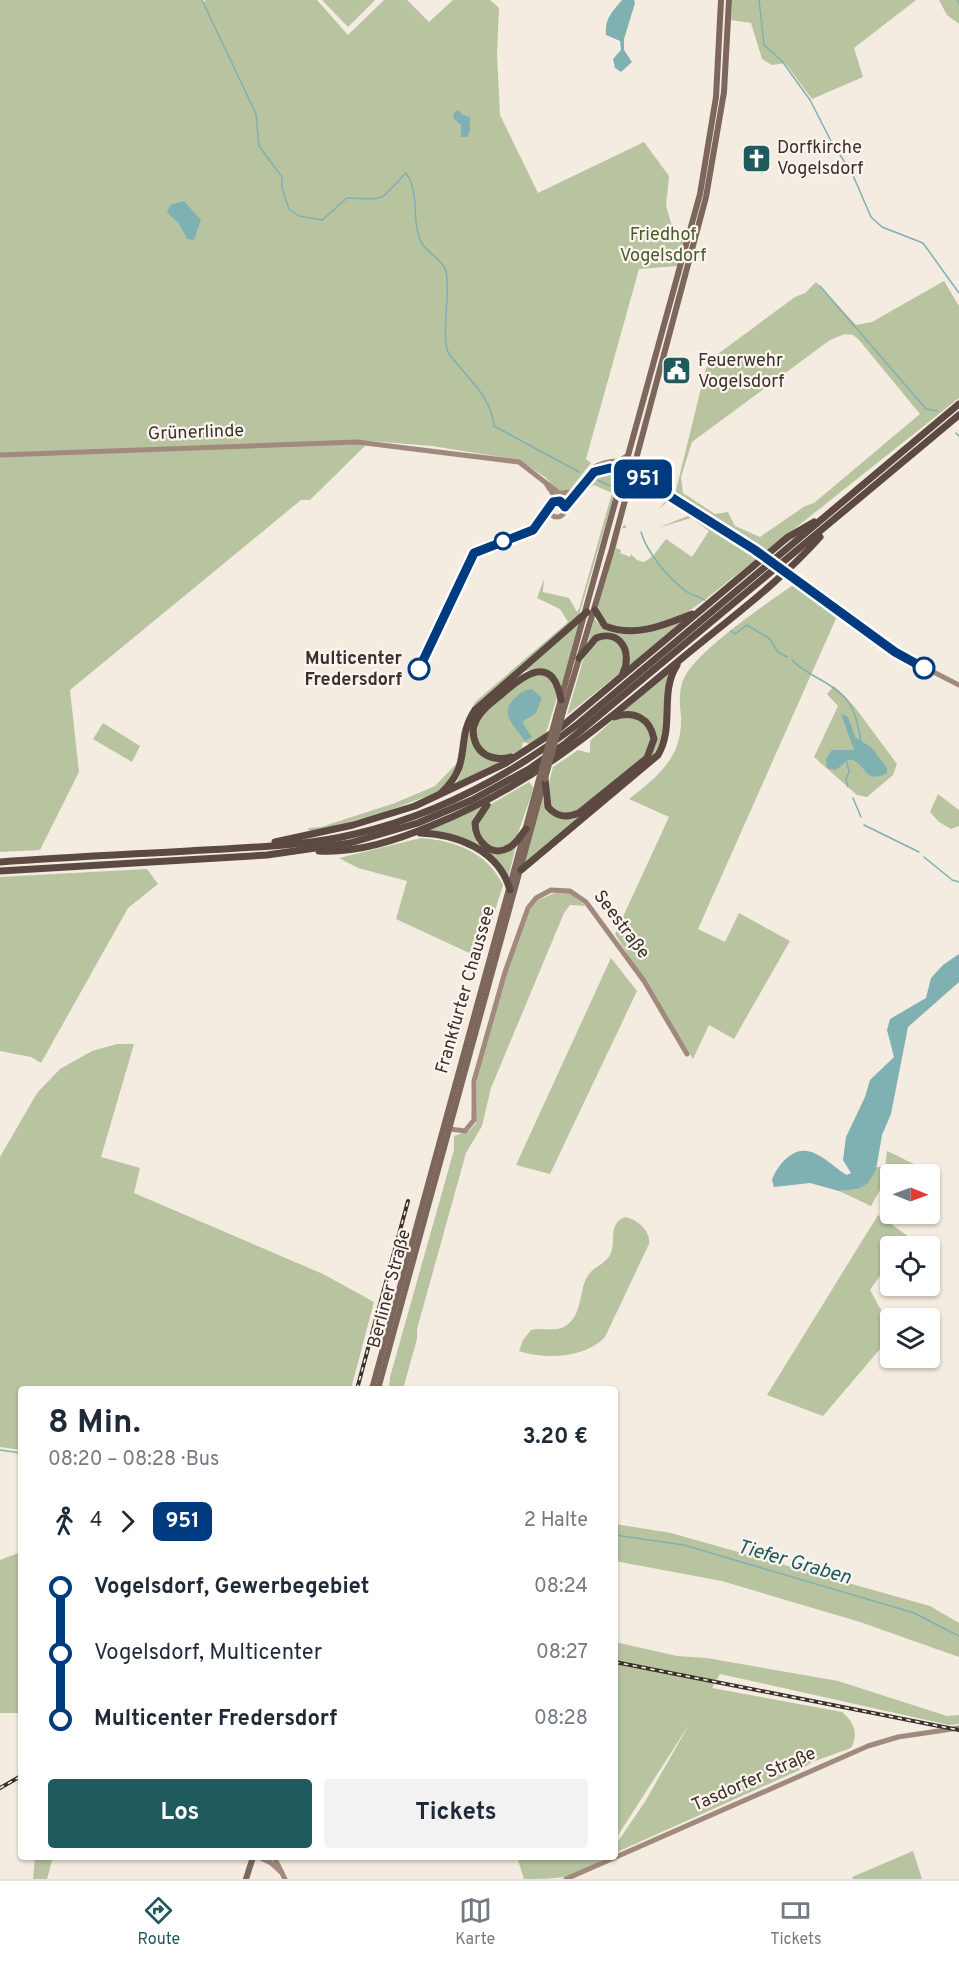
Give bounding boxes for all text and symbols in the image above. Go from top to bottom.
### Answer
place label: Dorfkirche Vogelsdorf [777,137,863,181]
church icon: Dorfkirche Vogelsdorf [740,142,772,174]
park label: Friedhof Vogelsdorf [620,224,706,268]
place label: Feuerwehr Vogelsdorf [698,350,784,394]
public building icon: Feuerwehr Vogelsdorf [661,355,693,387]
street label: Grünerlinde [148,420,244,446]
line badge: 951 [608,460,678,498]
text: 951 [626,466,660,493]
unlabelled marker [494,532,512,550]
place label: Multicenter Fredersdorf [305,648,402,692]
unlabelled marker [913,657,935,679]
marker: Multicenter Fredersdorf [408,658,430,680]
street label: Seestraße [588,886,654,964]
street label: Frankfurter Chaussee [431,904,501,1076]
north arrow [880,1164,940,1224]
map controls [880,1164,940,1368]
street label: Berliner Straße [363,1227,417,1351]
button: locate [880,1236,940,1296]
button: layers [880,1308,940,1368]
text: 8 Min. [48,1403,141,1445]
text: 3.20 € [523,1424,588,1451]
text: 08:20 – 08:28 · Bus [48,1447,219,1473]
icon: walk [48,1505,81,1538]
icon: forward [111,1505,144,1538]
text: 4 [90,1508,102,1534]
text: 951 [165,1508,200,1535]
text: 2 Halte [524,1508,588,1534]
water label: Tiefer Graben [734,1534,854,1592]
text: Vogelsdorf, Gewerbegebiet [94,1574,369,1601]
text: 08:24 [534,1574,588,1600]
text: Vogelsdorf, Multicenter [94,1640,322,1667]
text: 08:27 [536,1640,588,1666]
text: Multicenter Fredersdorf [94,1706,337,1733]
text: 08:28 [534,1706,588,1732]
street label: Tasdorfer Straße [688,1742,820,1818]
button: Los [48,1779,312,1848]
button: Tickets [324,1779,588,1848]
tab: Route [138,1894,180,1950]
tab: Karte [455,1894,495,1950]
tab: Tickets [770,1894,821,1950]

